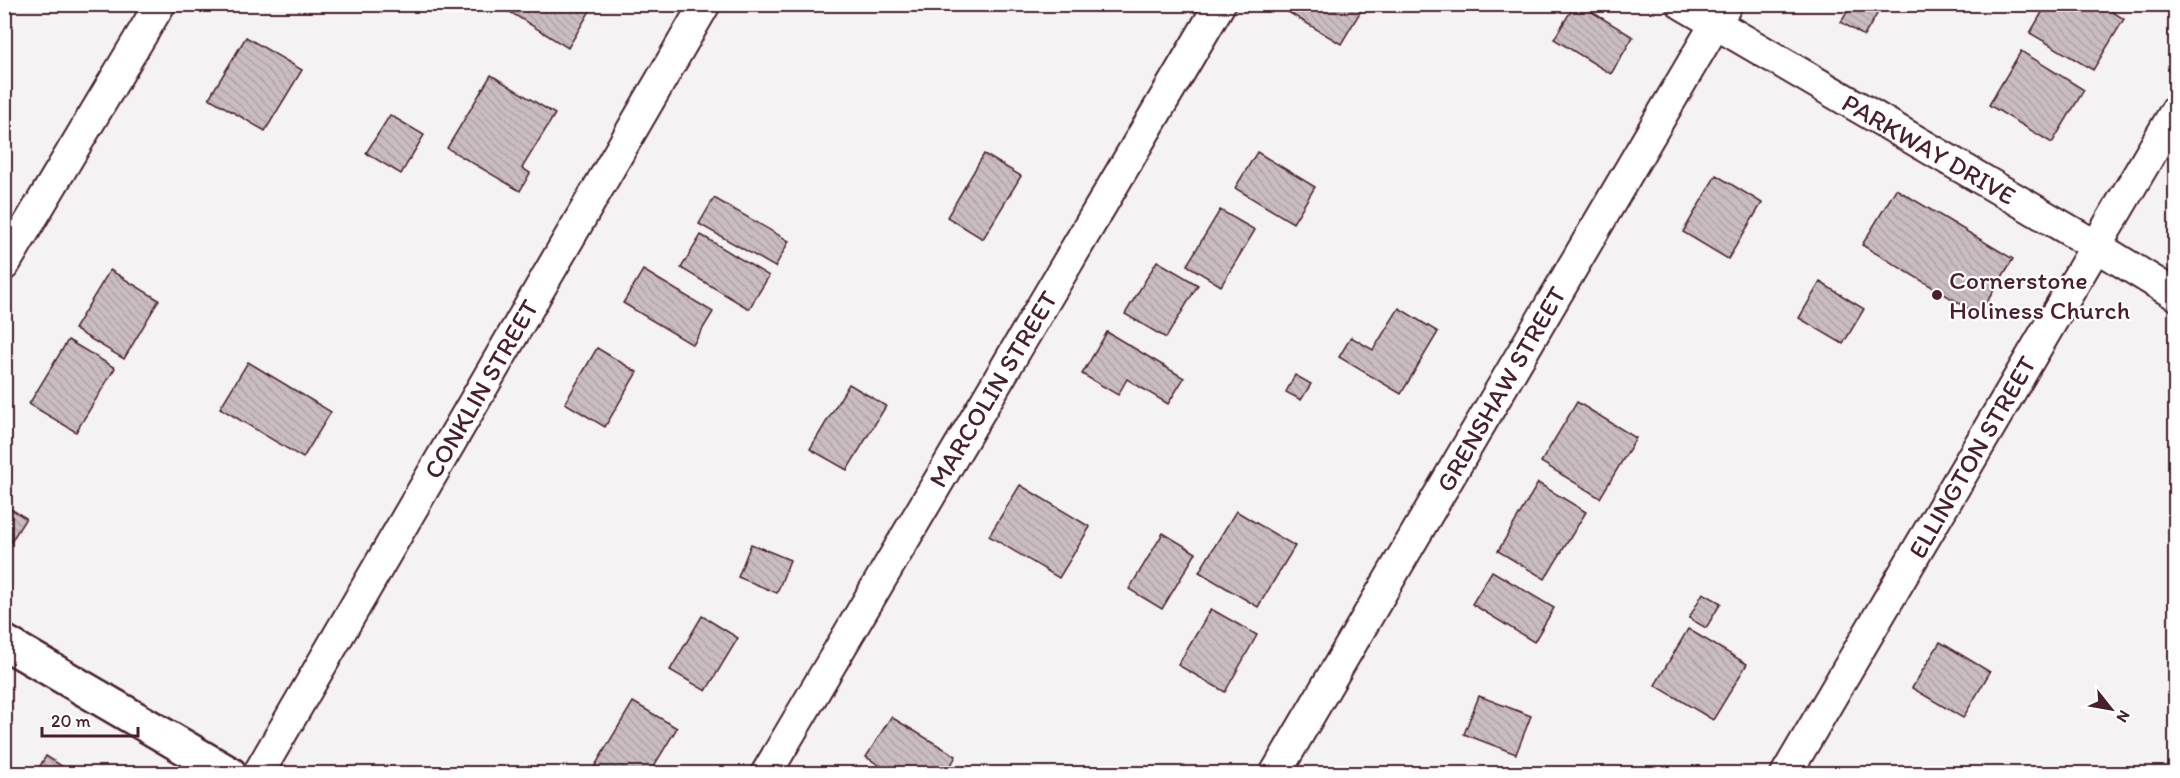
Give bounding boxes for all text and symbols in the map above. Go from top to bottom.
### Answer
street label: PARKWAY DRIVE [1836,86,2022,212]
place label: Cornerstone Holiness Church [1949,264,2130,326]
street label: GRENSHAW STREET [1429,280,1573,497]
street label: MARCOLIN STREET [922,285,1065,493]
marker: Cornerstone Holiness Church [1930,288,1944,302]
street label: CONKLIN STREET [417,293,545,484]
street label: ELLINGTON STREET [1901,350,2043,564]
north arrow [2081,679,2141,739]
scale bar [42,700,138,738]
text: N [2113,707,2134,726]
text: 20 m [51,710,91,732]

